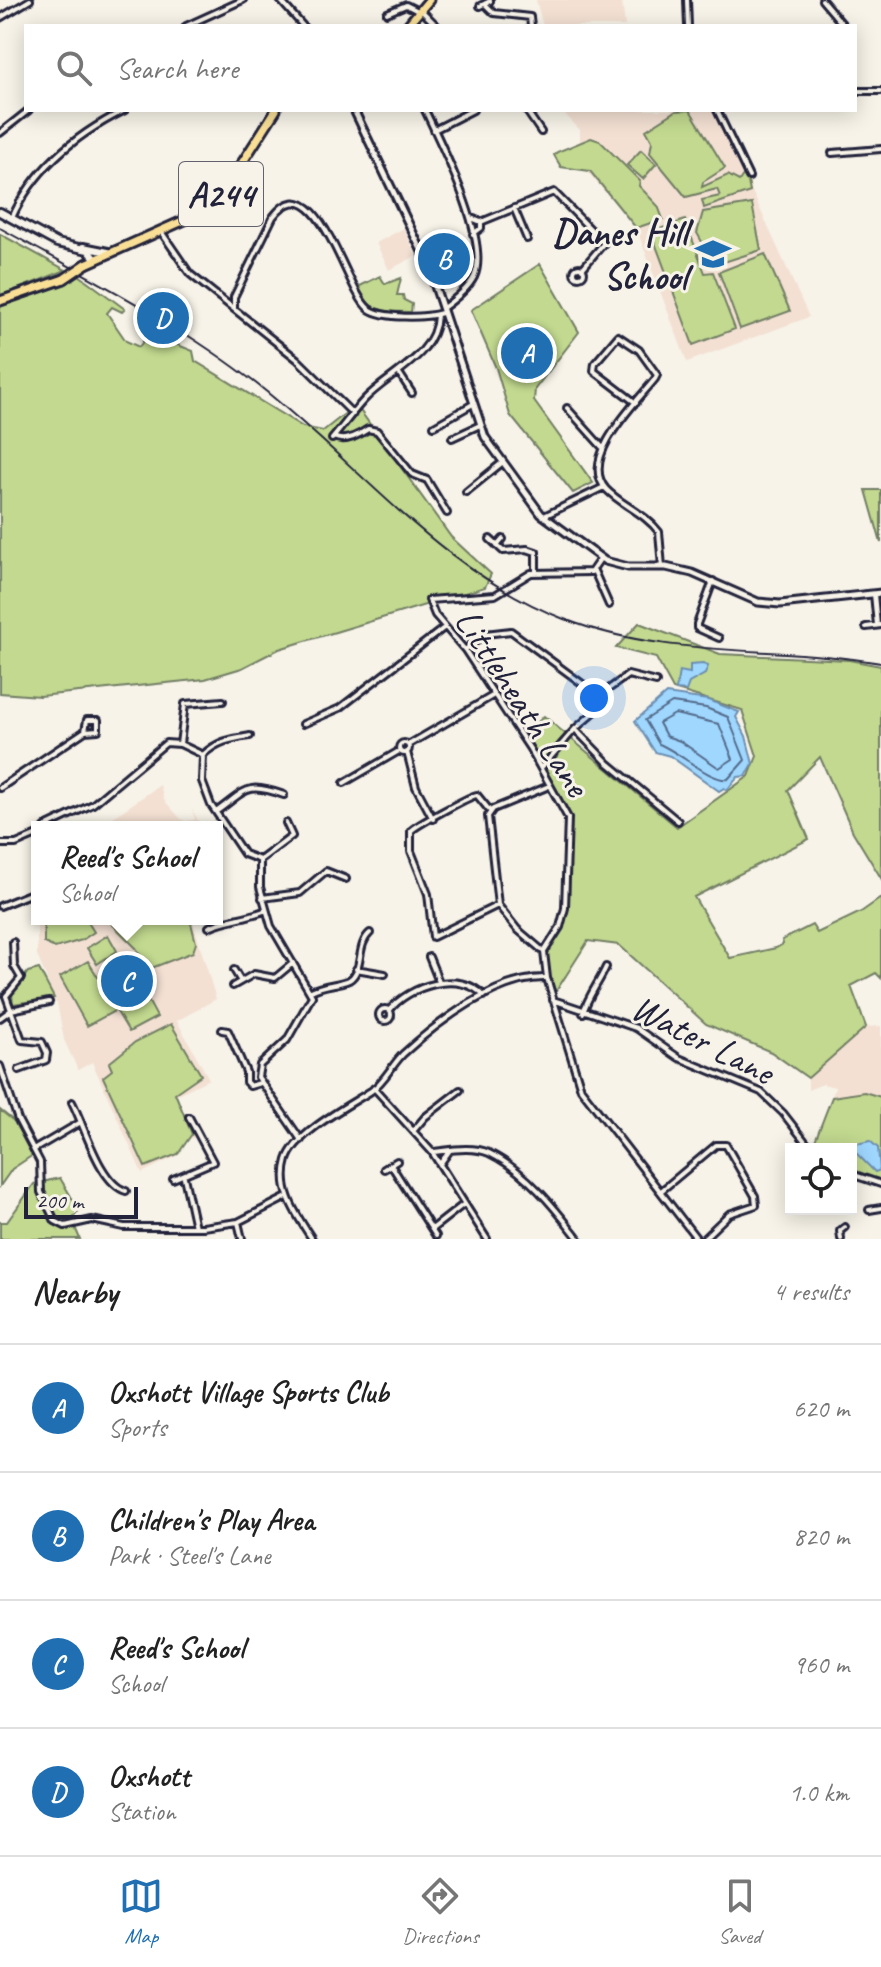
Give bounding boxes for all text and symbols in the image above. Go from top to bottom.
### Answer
search box [24,24,857,112]
icon: search [52,46,96,90]
text: Search here [116,49,238,87]
road number: A244 [179,162,263,226]
place label: Danes Hill School [552,209,694,300]
pin: B [418,229,470,289]
school or university icon: Danes Hill School [694,235,732,273]
pin: D [137,288,189,348]
pin: A [501,323,553,383]
street label: Littleheath Lane [445,600,602,807]
your location [574,678,614,718]
popup [31,821,223,925]
text: Reed's School [59,838,195,876]
text: School [59,876,115,909]
pin: C [101,951,153,1011]
street label: Water Lane [624,984,784,1096]
map controls [785,1143,857,1215]
button: locate [785,1143,857,1215]
scale bar [24,1183,138,1219]
text: 200 m [36,1187,83,1215]
text: Nearby [32,1270,118,1313]
text: 4 results [773,1275,849,1308]
text: Oxshott Village Sports Club [108,1373,389,1411]
text: A [51,1392,65,1425]
text: 620 m [793,1392,849,1425]
text: Sports [108,1411,166,1444]
text: Children's Play Area [108,1501,314,1539]
text: B [51,1520,65,1553]
text: 820 m [793,1520,849,1553]
text: Park · Steel's Lane [108,1539,271,1572]
text: Reed's School [108,1629,244,1667]
text: C [52,1648,64,1681]
text: 960 m [793,1648,849,1681]
text: School [108,1667,164,1700]
text: Oxshott [108,1757,189,1795]
text: D [50,1776,66,1809]
text: 1.0 km [789,1776,849,1809]
text: Station [108,1795,175,1828]
tab: Map [119,1874,163,1950]
tab: Directions [402,1874,479,1950]
tab: Saved [718,1874,762,1950]

